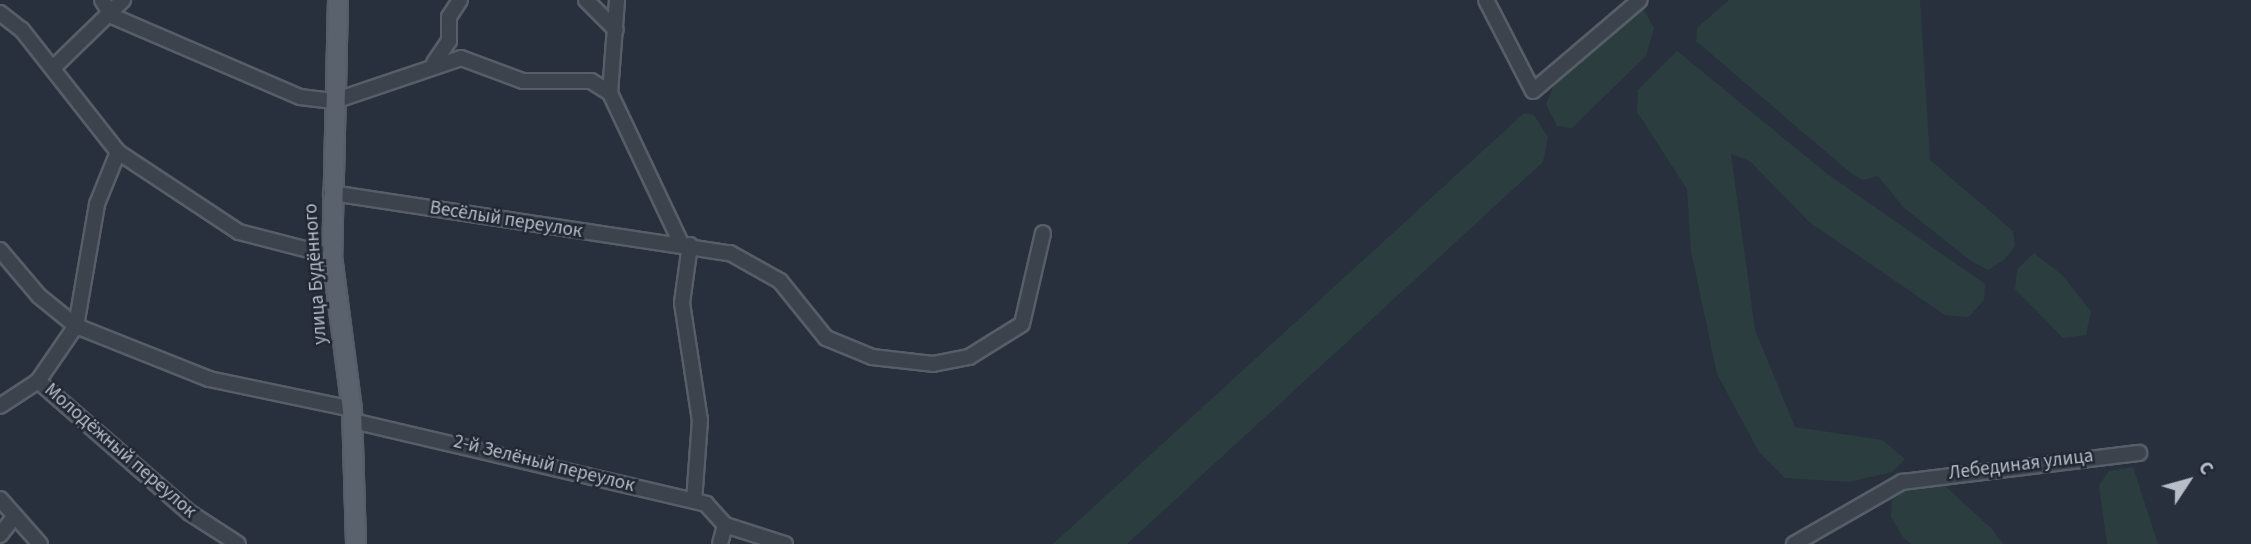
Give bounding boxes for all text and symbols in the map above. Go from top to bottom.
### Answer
street label: Весёлый переулок [428,197,584,243]
street label: улица Будённого [300,203,332,345]
street label: Молодёжный переулок [39,379,201,523]
street label: 2-й Зелёный переулок [451,430,637,498]
street label: Лебединая улица [1947,445,2095,485]
north arrow [2153,446,2223,516]
text: С [2191,456,2220,481]

